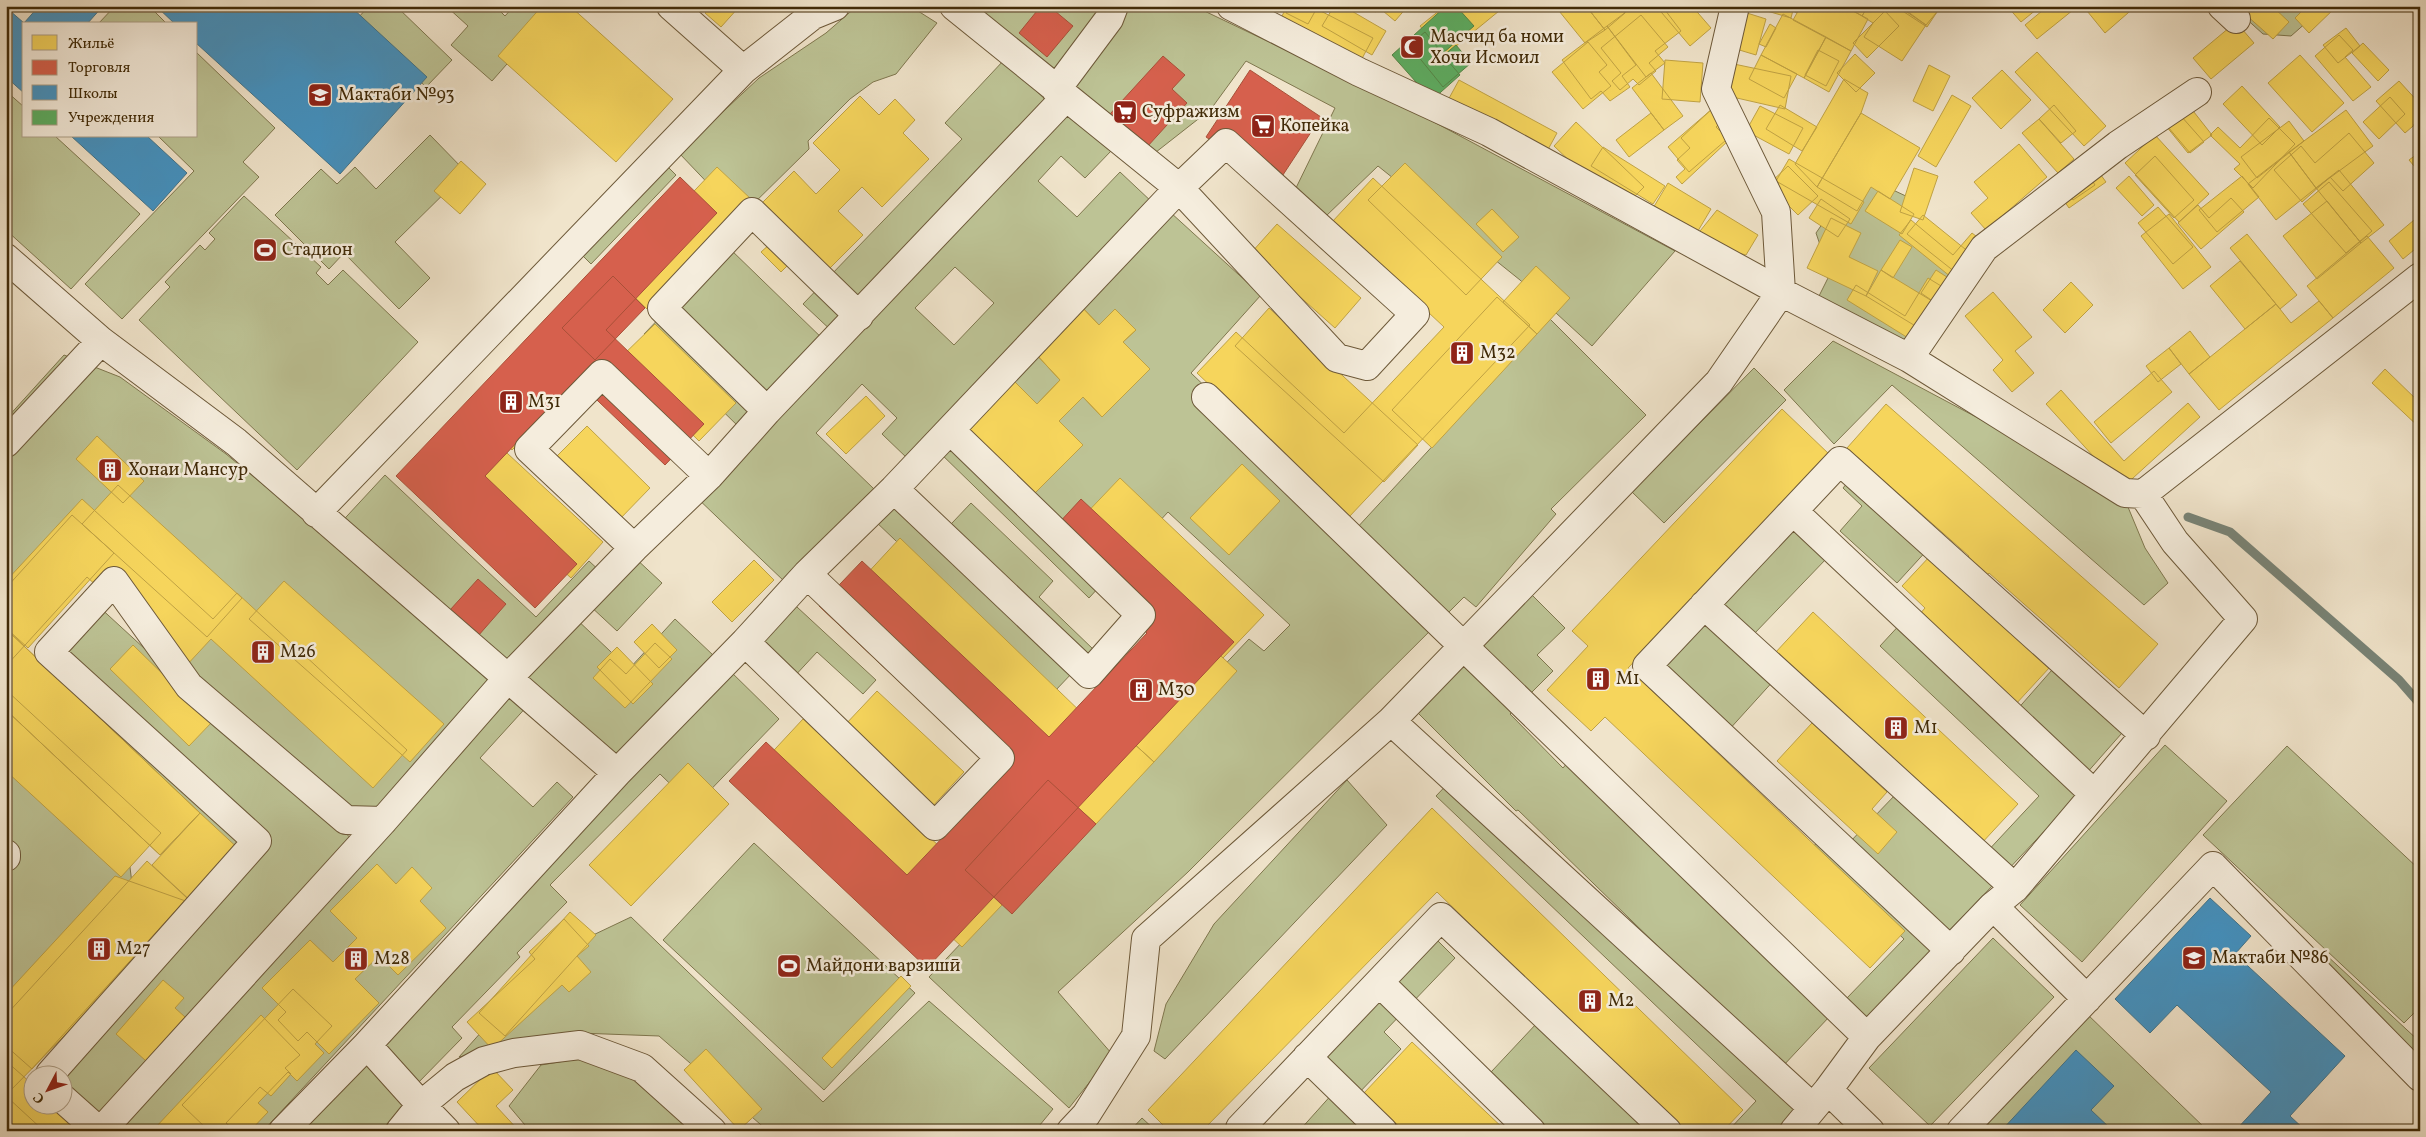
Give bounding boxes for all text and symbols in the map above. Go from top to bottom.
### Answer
legend [22,22,198,138]
place label: Масчид ба номи Хочи Исмоил [1430,25,1564,71]
text: Жильё [68,34,114,55]
mosque icon: Масчид ба номи Хочи Исмоил [1399,34,1425,60]
text: Торговля [68,58,130,79]
school or university icon: Мактаби №93 [307,82,333,108]
place label: Мактаби №93 [338,83,455,108]
text: Школы [68,84,118,105]
supermarket icon: Суфражизм [1112,99,1138,125]
place label: Суфражизм [1142,100,1240,125]
text: Учреждения [68,108,154,129]
supermarket icon: Копейка [1250,113,1276,139]
place label: Копейка [1280,114,1350,139]
sports icon: Стадион [252,237,278,263]
place label: Стадион [282,238,353,263]
building icon: М32 [1449,340,1475,366]
place label: М32 [1480,341,1516,366]
building icon: М31 [498,389,524,415]
place label: М31 [528,390,561,415]
building icon: Хонаи Мансур [97,457,123,483]
place label: Хонаи Мансур [128,458,248,483]
building icon: М26 [250,639,276,665]
place label: М26 [280,640,316,665]
building icon: M1 [1585,666,1611,692]
place label: M1 [1616,667,1640,692]
building icon: М30 [1128,677,1154,703]
place label: М30 [1158,678,1195,703]
building icon: М1 [1883,715,1909,741]
place label: М1 [1914,716,1938,741]
building icon: М27 [86,936,112,962]
place label: М27 [116,937,151,962]
school or university icon: Мактаби №86 [2181,945,2207,971]
building icon: М28 [343,946,369,972]
place label: Мактаби №86 [2212,946,2329,971]
place label: М28 [374,947,410,972]
sports icon: Майдони варзишӣ [776,953,802,979]
place label: Майдони варзишӣ [806,954,961,979]
building icon: М2 [1577,988,1603,1014]
place label: М2 [1608,989,1634,1014]
north arrow [22,1064,72,1114]
text: С [29,1088,49,1107]

